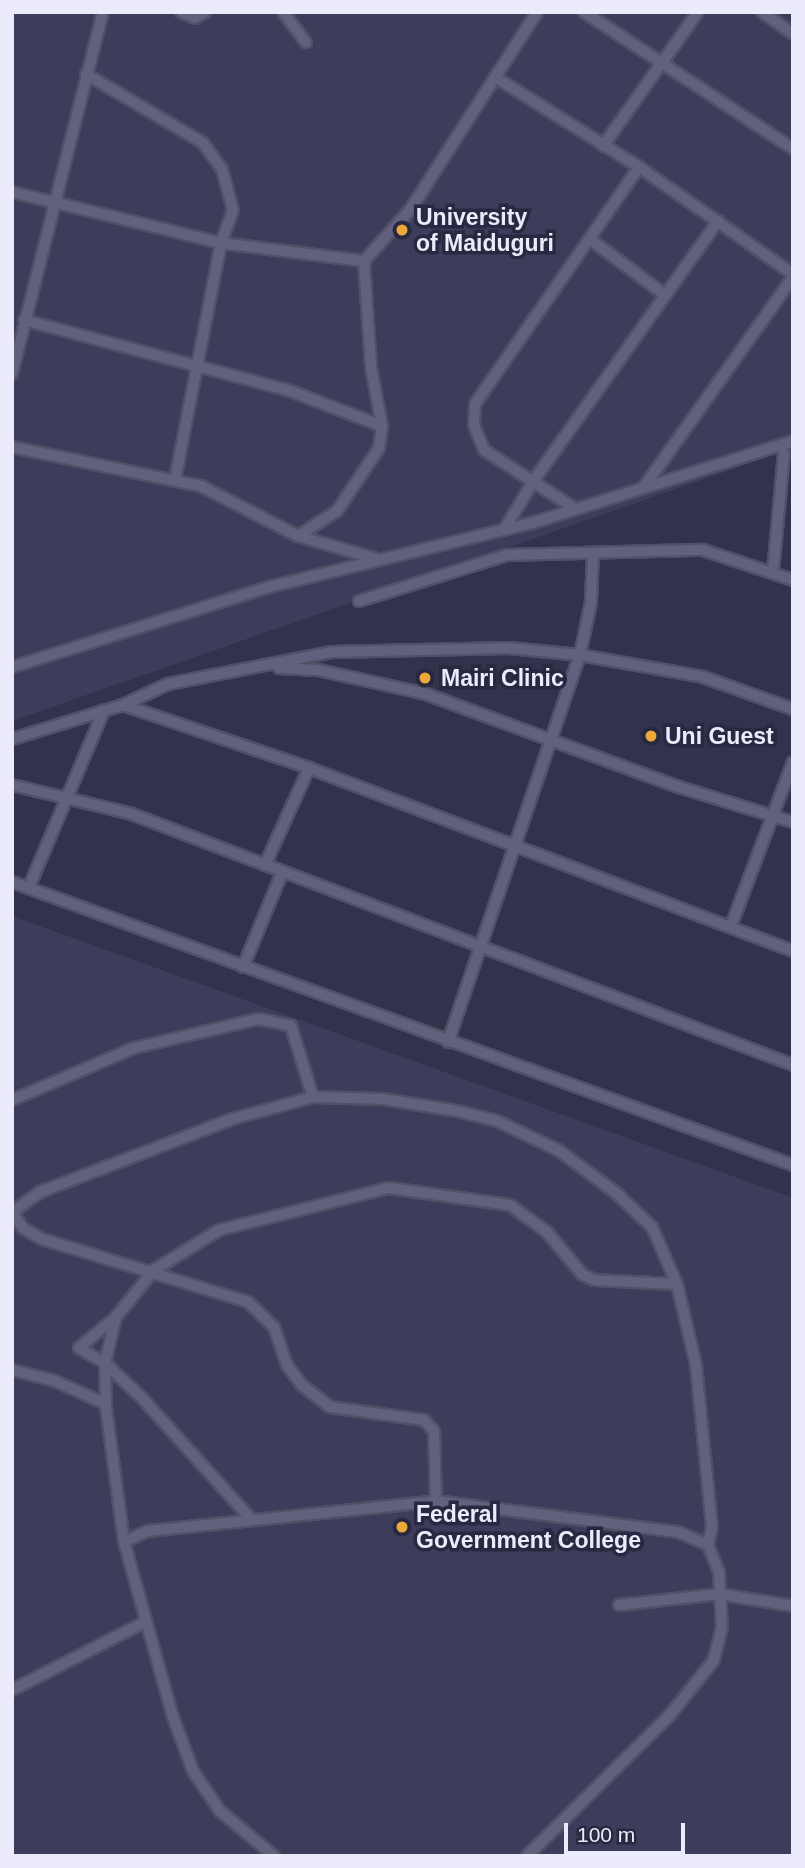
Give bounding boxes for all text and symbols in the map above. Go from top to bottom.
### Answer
place label: University of Maiduguri [416,203,554,257]
marker: University of Maiduguri [394,222,410,238]
place label: Mairi Clinic [441,664,564,692]
marker: Mairi Clinic [415,668,435,688]
place label: Uni Guest [665,722,774,750]
marker: Uni Guest [643,728,659,744]
place label: Federal Government College [416,1500,641,1554]
marker: Federal Government College [394,1519,410,1535]
scale bar [567,1808,688,1852]
text: 100 m [577,1823,635,1846]

